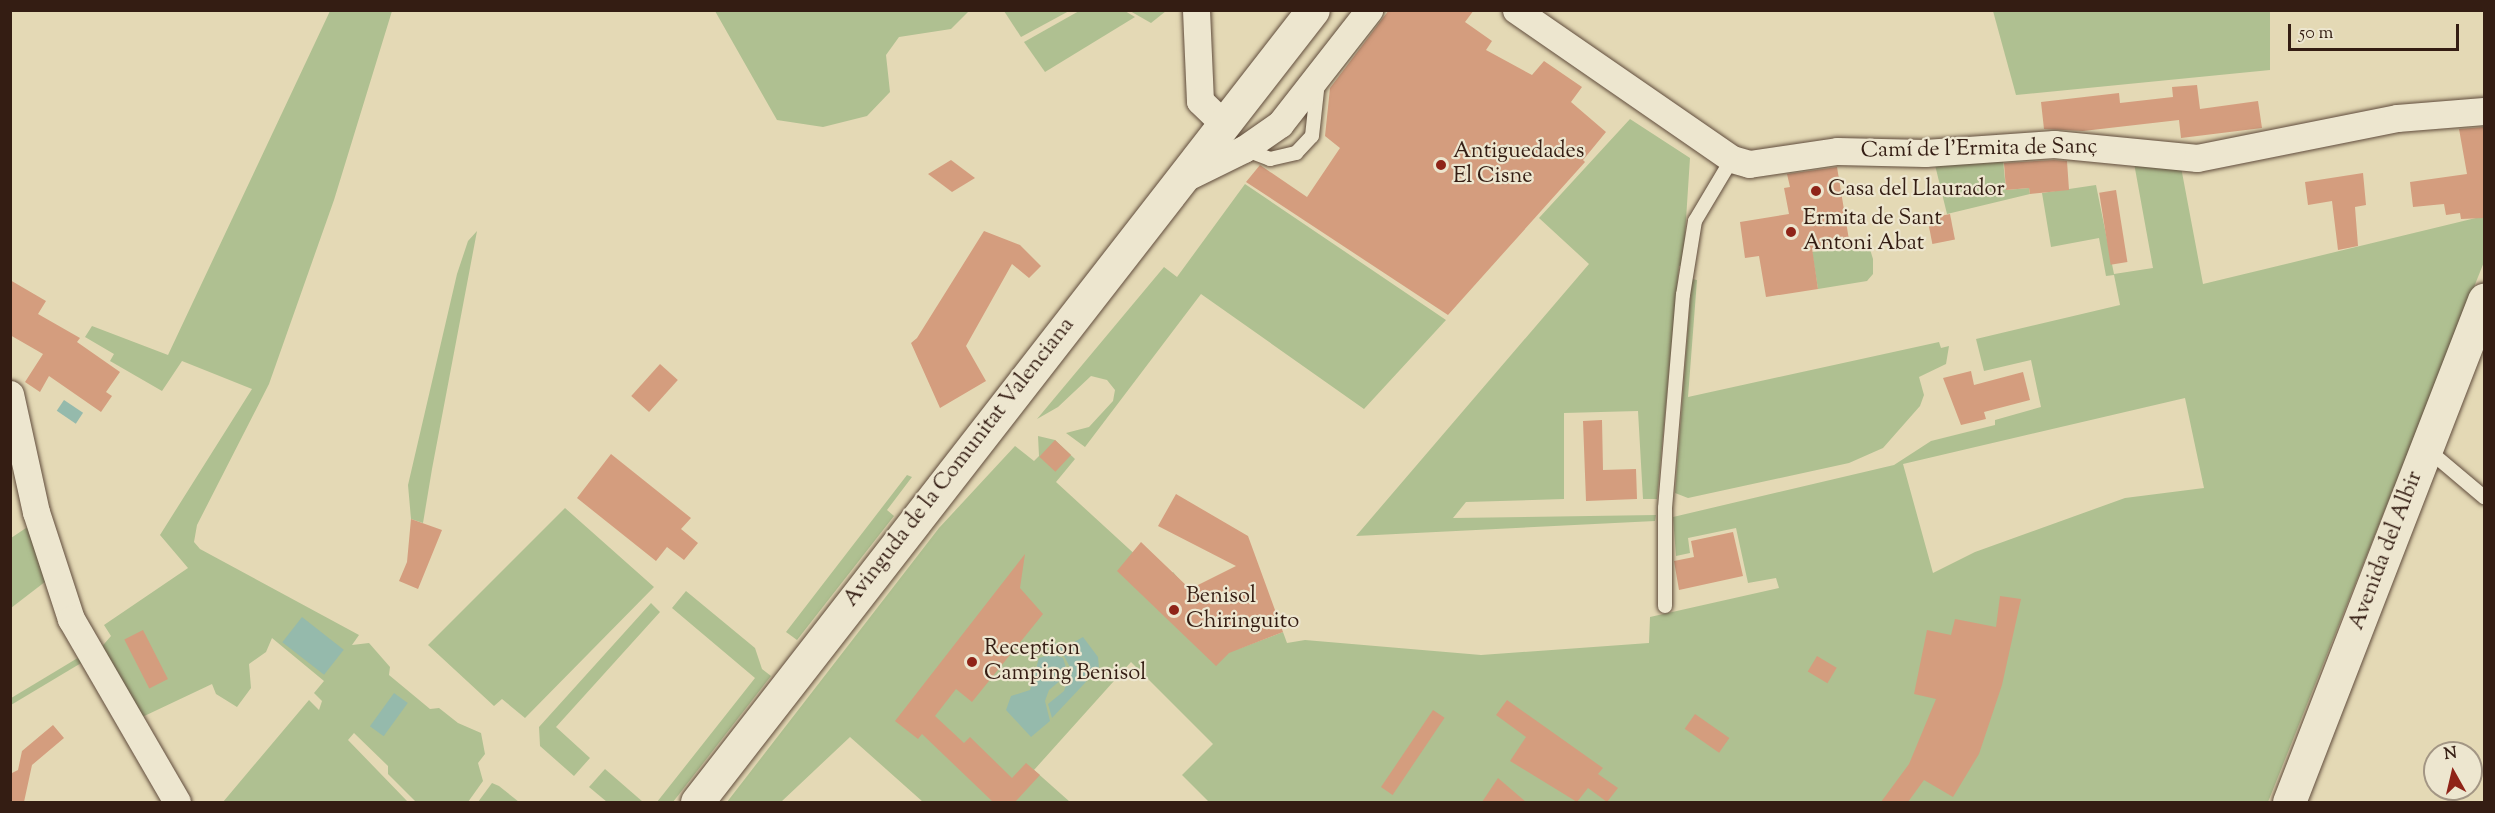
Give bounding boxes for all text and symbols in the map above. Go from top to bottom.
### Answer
scale bar [2291,12,2462,50]
text: 50 m [2299,21,2333,47]
street label: Camí de l'Ermita de Sanç [1860,135,2098,165]
place label: Antiguedades El Cisne [1453,139,1584,190]
marker: Antiguedades El Cisne [1434,158,1448,172]
place label: Casa del Llaurador [1828,178,2005,204]
marker: Casa del Llaurador [1809,184,1823,198]
place label: Ermita de Sant Antoni Abat [1803,206,1942,258]
marker: Ermita de Sant Antoni Abat [1784,225,1798,239]
street label: Avinguda de la Comunitat Valenciana [839,313,1081,613]
street label: Avenida del Albir [2345,468,2429,634]
place label: Benisol Chiringuito [1186,584,1299,636]
marker: Benisol Chiringuito [1167,603,1181,617]
place label: Reception Camping Benisol [984,636,1146,688]
marker: Reception Camping Benisol [965,655,979,669]
north arrow [2423,741,2483,801]
text: N [2443,742,2459,767]

